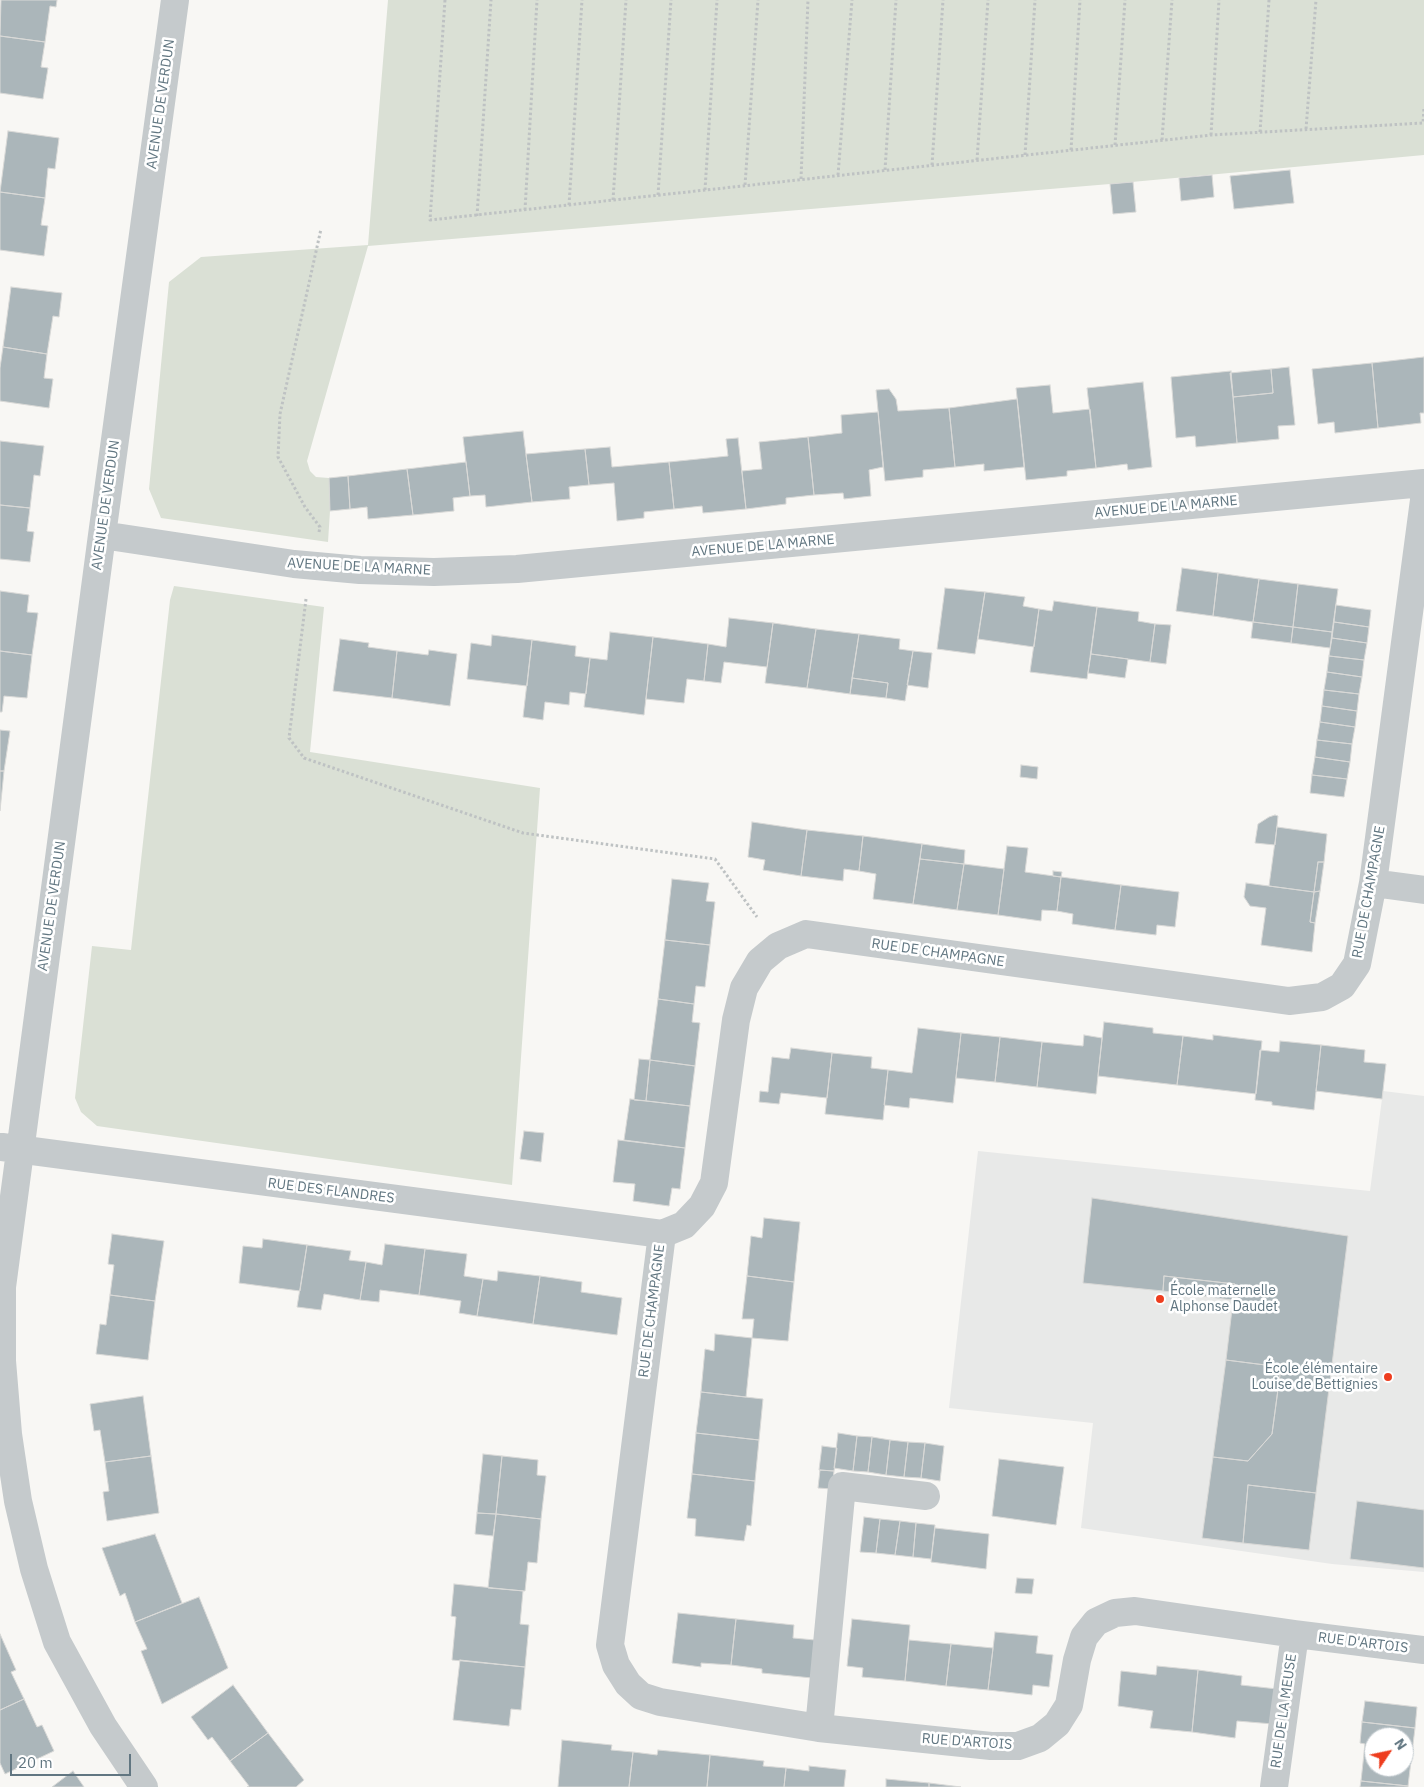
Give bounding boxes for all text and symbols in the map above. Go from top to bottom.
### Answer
street label: AVENUE DE VERDUN [144,38,178,170]
street label: AVENUE DE VERDUN [89,439,123,571]
street label: AVENUE DE LA MARNE [1094,492,1238,522]
street label: AVENUE DE LA MARNE [691,531,835,561]
street label: AVENUE DE LA MARNE [287,555,431,579]
street label: RUE DE CHAMPAGNE [1349,825,1389,959]
street label: AVENUE DE VERDUN [35,840,69,972]
street label: RUE DE CHAMPAGNE [871,935,1005,971]
street label: RUE DES FLANDRES [267,1175,395,1207]
street label: RUE DE CHAMPAGNE [636,1243,668,1379]
place label: École maternelle Alphonse Daudet [1170,1283,1278,1315]
marker: École maternelle Alphonse Daudet [1154,1293,1166,1305]
place label: École élémentaire Louise de Bettignies [1252,1361,1378,1394]
marker: École élémentaire Louise de Bettignies [1382,1371,1394,1383]
street label: RUE D'ARTOIS [1317,1629,1409,1657]
street label: RUE DE LA MEUSE [1268,1653,1300,1769]
north arrow [1364,1727,1414,1777]
street label: RUE D'ARTOIS [921,1730,1013,1754]
text: N [1390,1735,1411,1753]
scale bar [12,1744,134,1776]
text: 20 m [18,1753,53,1772]

